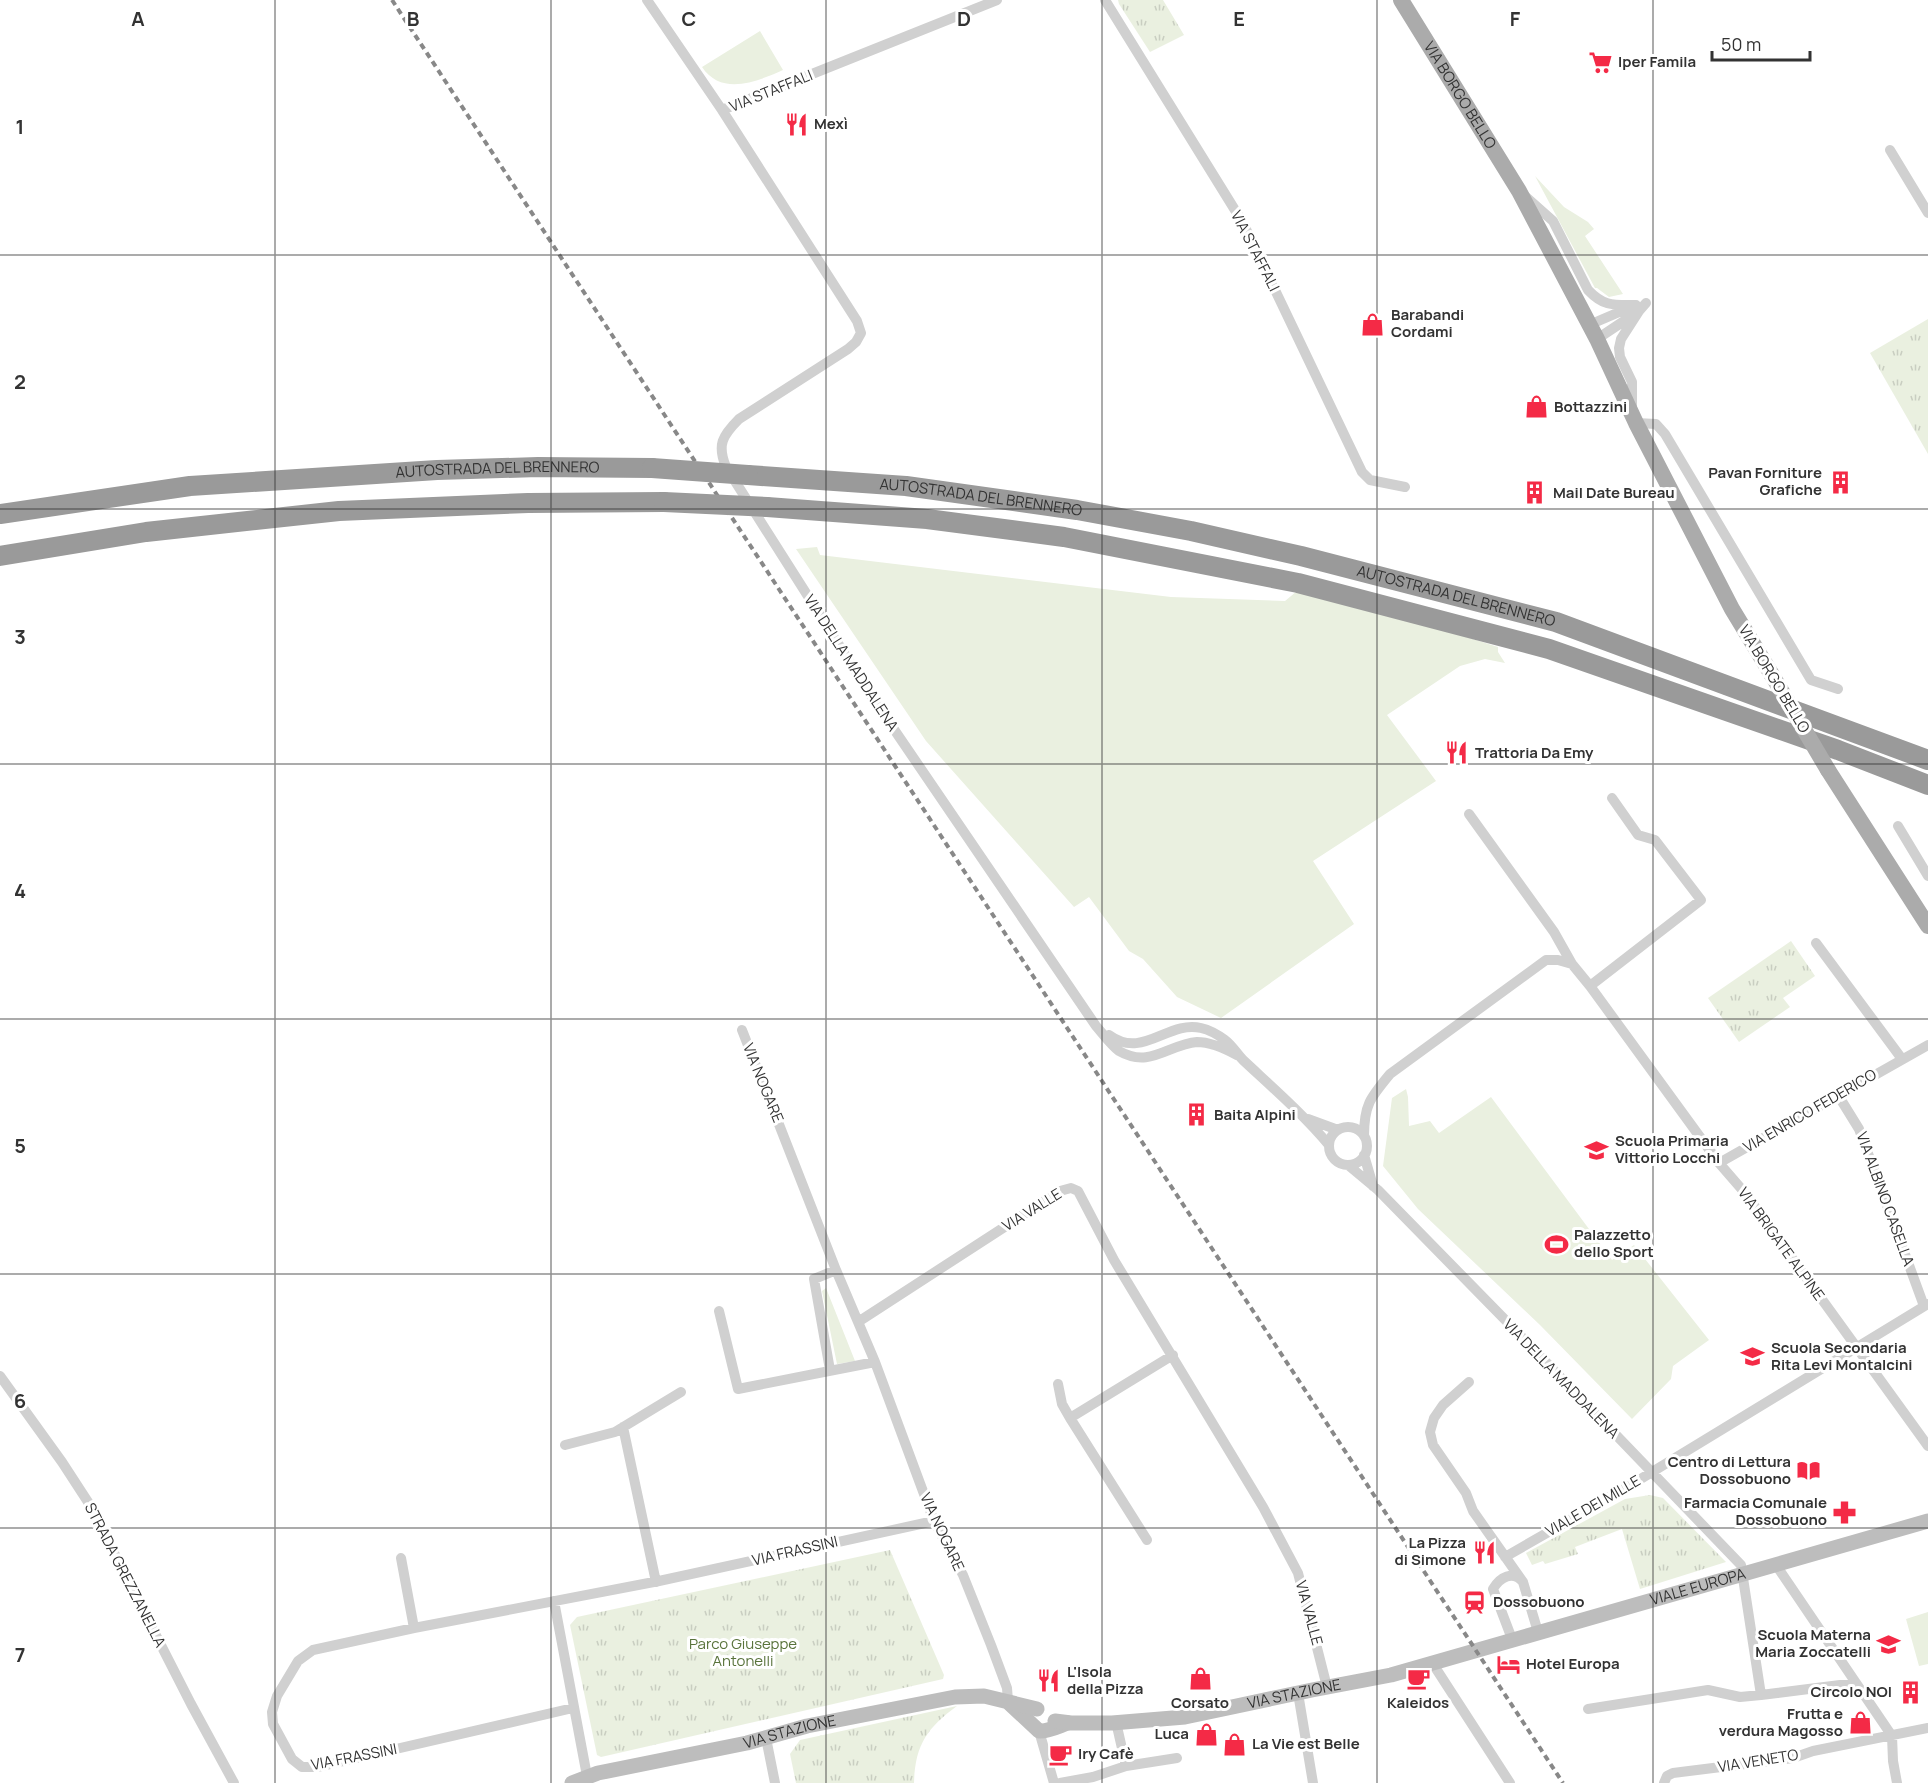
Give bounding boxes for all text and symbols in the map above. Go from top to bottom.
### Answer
text: A [131,5,145,32]
text: B [407,5,420,32]
text: C [682,5,696,32]
text: D [957,5,971,32]
text: E [1233,5,1245,32]
text: F [1510,5,1521,32]
scale bar [1712,24,1810,62]
text: 50 m [1721,32,1761,56]
street label: VIA BORGO BELLO [1419,37,1502,153]
supermarket icon: Iper Famila [1587,49,1613,75]
place label: Iper Famila [1618,51,1696,72]
street label: VIA STAFFALI [726,64,816,117]
restaurant icon: Mexì [783,111,809,137]
text: 1 [16,113,24,140]
place label: Mexì [814,113,848,134]
street label: VIA STAFFALI [1226,207,1285,295]
place label: Barabandi Cordami [1391,304,1464,342]
shop icon: Barabandi Cordami [1360,311,1386,337]
text: 2 [14,368,26,395]
shop icon: Bottazzini [1523,394,1549,420]
place label: Bottazzini [1554,396,1627,417]
street label: AUTOSTRADA DEL BRENNERO [395,456,600,483]
place label: Pavan Forniture Grafiche [1708,462,1822,500]
building icon: Pavan Forniture Grafiche [1827,469,1853,495]
street label: AUTOSTRADA DEL BRENNERO [879,473,1084,521]
building icon: Mail Date Bureau [1522,480,1548,506]
place label: Mail Date Bureau [1553,482,1675,503]
street label: AUTOSTRADA DEL BRENNERO [1355,560,1558,631]
street label: VIA DELLA MADDALENA [799,590,904,736]
street label: VIA BORGO BELLO [1734,621,1815,737]
text: 3 [14,623,26,650]
restaurant icon: Trattoria Da Emy [1444,740,1470,766]
place label: Trattoria Da Emy [1475,742,1594,763]
text: 4 [14,877,26,904]
street label: VIA NOGARE [738,1040,789,1126]
street label: VIA ENRICO FEDERICO [1739,1064,1880,1157]
building icon: Baita Alpini [1183,1102,1209,1128]
place label: Baita Alpini [1214,1104,1296,1125]
street label: VIA ALBINO CASELLA [1851,1129,1920,1269]
place label: Scuola Primaria Vittorio Locchi [1615,1130,1729,1168]
text: 5 [14,1132,26,1159]
school or university icon: Scuola Primaria Vittorio Locchi [1584,1137,1610,1163]
street label: VIA VALLE [998,1183,1065,1236]
street label: VIA BRIGATE ALPINE [1733,1183,1830,1305]
place label: Palazzetto dello Sport [1574,1224,1654,1262]
sports icon: Palazzetto dello Sport [1543,1231,1569,1257]
street label: VIA DELLA MADDALENA [1499,1314,1624,1443]
place label: Scuola Secondaria Rita Levi Montalcini [1771,1337,1913,1375]
school or university icon: Scuola Secondaria Rita Levi Montalcini [1740,1344,1766,1370]
text: 6 [14,1387,26,1414]
place label: Centro di Lettura Dossobuono [1668,1451,1791,1489]
library icon: Centro di Lettura Dossobuono [1796,1458,1822,1484]
street label: VIALE DEI MILLE [1541,1470,1644,1541]
street label: VIA NOGARE [915,1489,970,1574]
place label: Farmacia Comunale Dossobuono [1684,1492,1827,1530]
street label: STRADA GREZZANELLA [80,1499,171,1651]
pharmacy icon: Farmacia Comunale Dossobuono [1832,1499,1858,1525]
street label: VIA FRASSINI [750,1530,840,1571]
place label: La Pizza di Simone [1395,1532,1466,1570]
restaurant icon: La Pizza di Simone [1471,1539,1497,1565]
street label: VIALE EUROPA [1648,1563,1749,1610]
street label: VIA VALLE [1291,1578,1328,1648]
station icon: Dossobuono [1462,1589,1488,1615]
place label: Dossobuono [1493,1591,1585,1612]
place label: Scuola Materna Maria Zoccatelli [1755,1624,1871,1662]
school or university icon: Scuola Materna Maria Zoccatelli [1876,1631,1902,1657]
park label: Parco Giuseppe Antonelli [689,1633,797,1671]
text: 7 [15,1641,25,1668]
hotel icon: Hotel Europa [1495,1651,1521,1677]
place label: Hotel Europa [1526,1653,1620,1674]
place label: L'Isola della Pizza [1067,1661,1143,1699]
shop icon: Corsato [1187,1666,1213,1692]
cafe icon: Kaleidos [1405,1666,1431,1692]
restaurant icon: L'Isola della Pizza [1036,1668,1062,1694]
street label: VIA STAZIONE [1245,1674,1343,1713]
building icon: Circolo NOI [1897,1679,1923,1705]
place label: Circolo NOI [1811,1681,1892,1702]
place label: Corsato [1171,1692,1229,1713]
place label: Kaleidos [1387,1692,1449,1713]
place label: Frutta e verdura Magosso [1719,1703,1843,1741]
street label: VIA STAZIONE [741,1710,838,1754]
shop icon: Frutta e verdura Magosso [1848,1710,1874,1736]
shop icon: Luca [1194,1721,1220,1747]
place label: Luca [1154,1723,1189,1744]
shop icon: La Vie est Belle [1221,1731,1247,1757]
place label: La Vie est Belle [1252,1733,1360,1754]
street label: VIA FRASSINI [309,1738,399,1775]
cafe icon: Iry Cafè [1047,1741,1073,1767]
place label: Iry Cafè [1078,1743,1134,1764]
street label: VIA VENETO [1716,1744,1800,1777]

